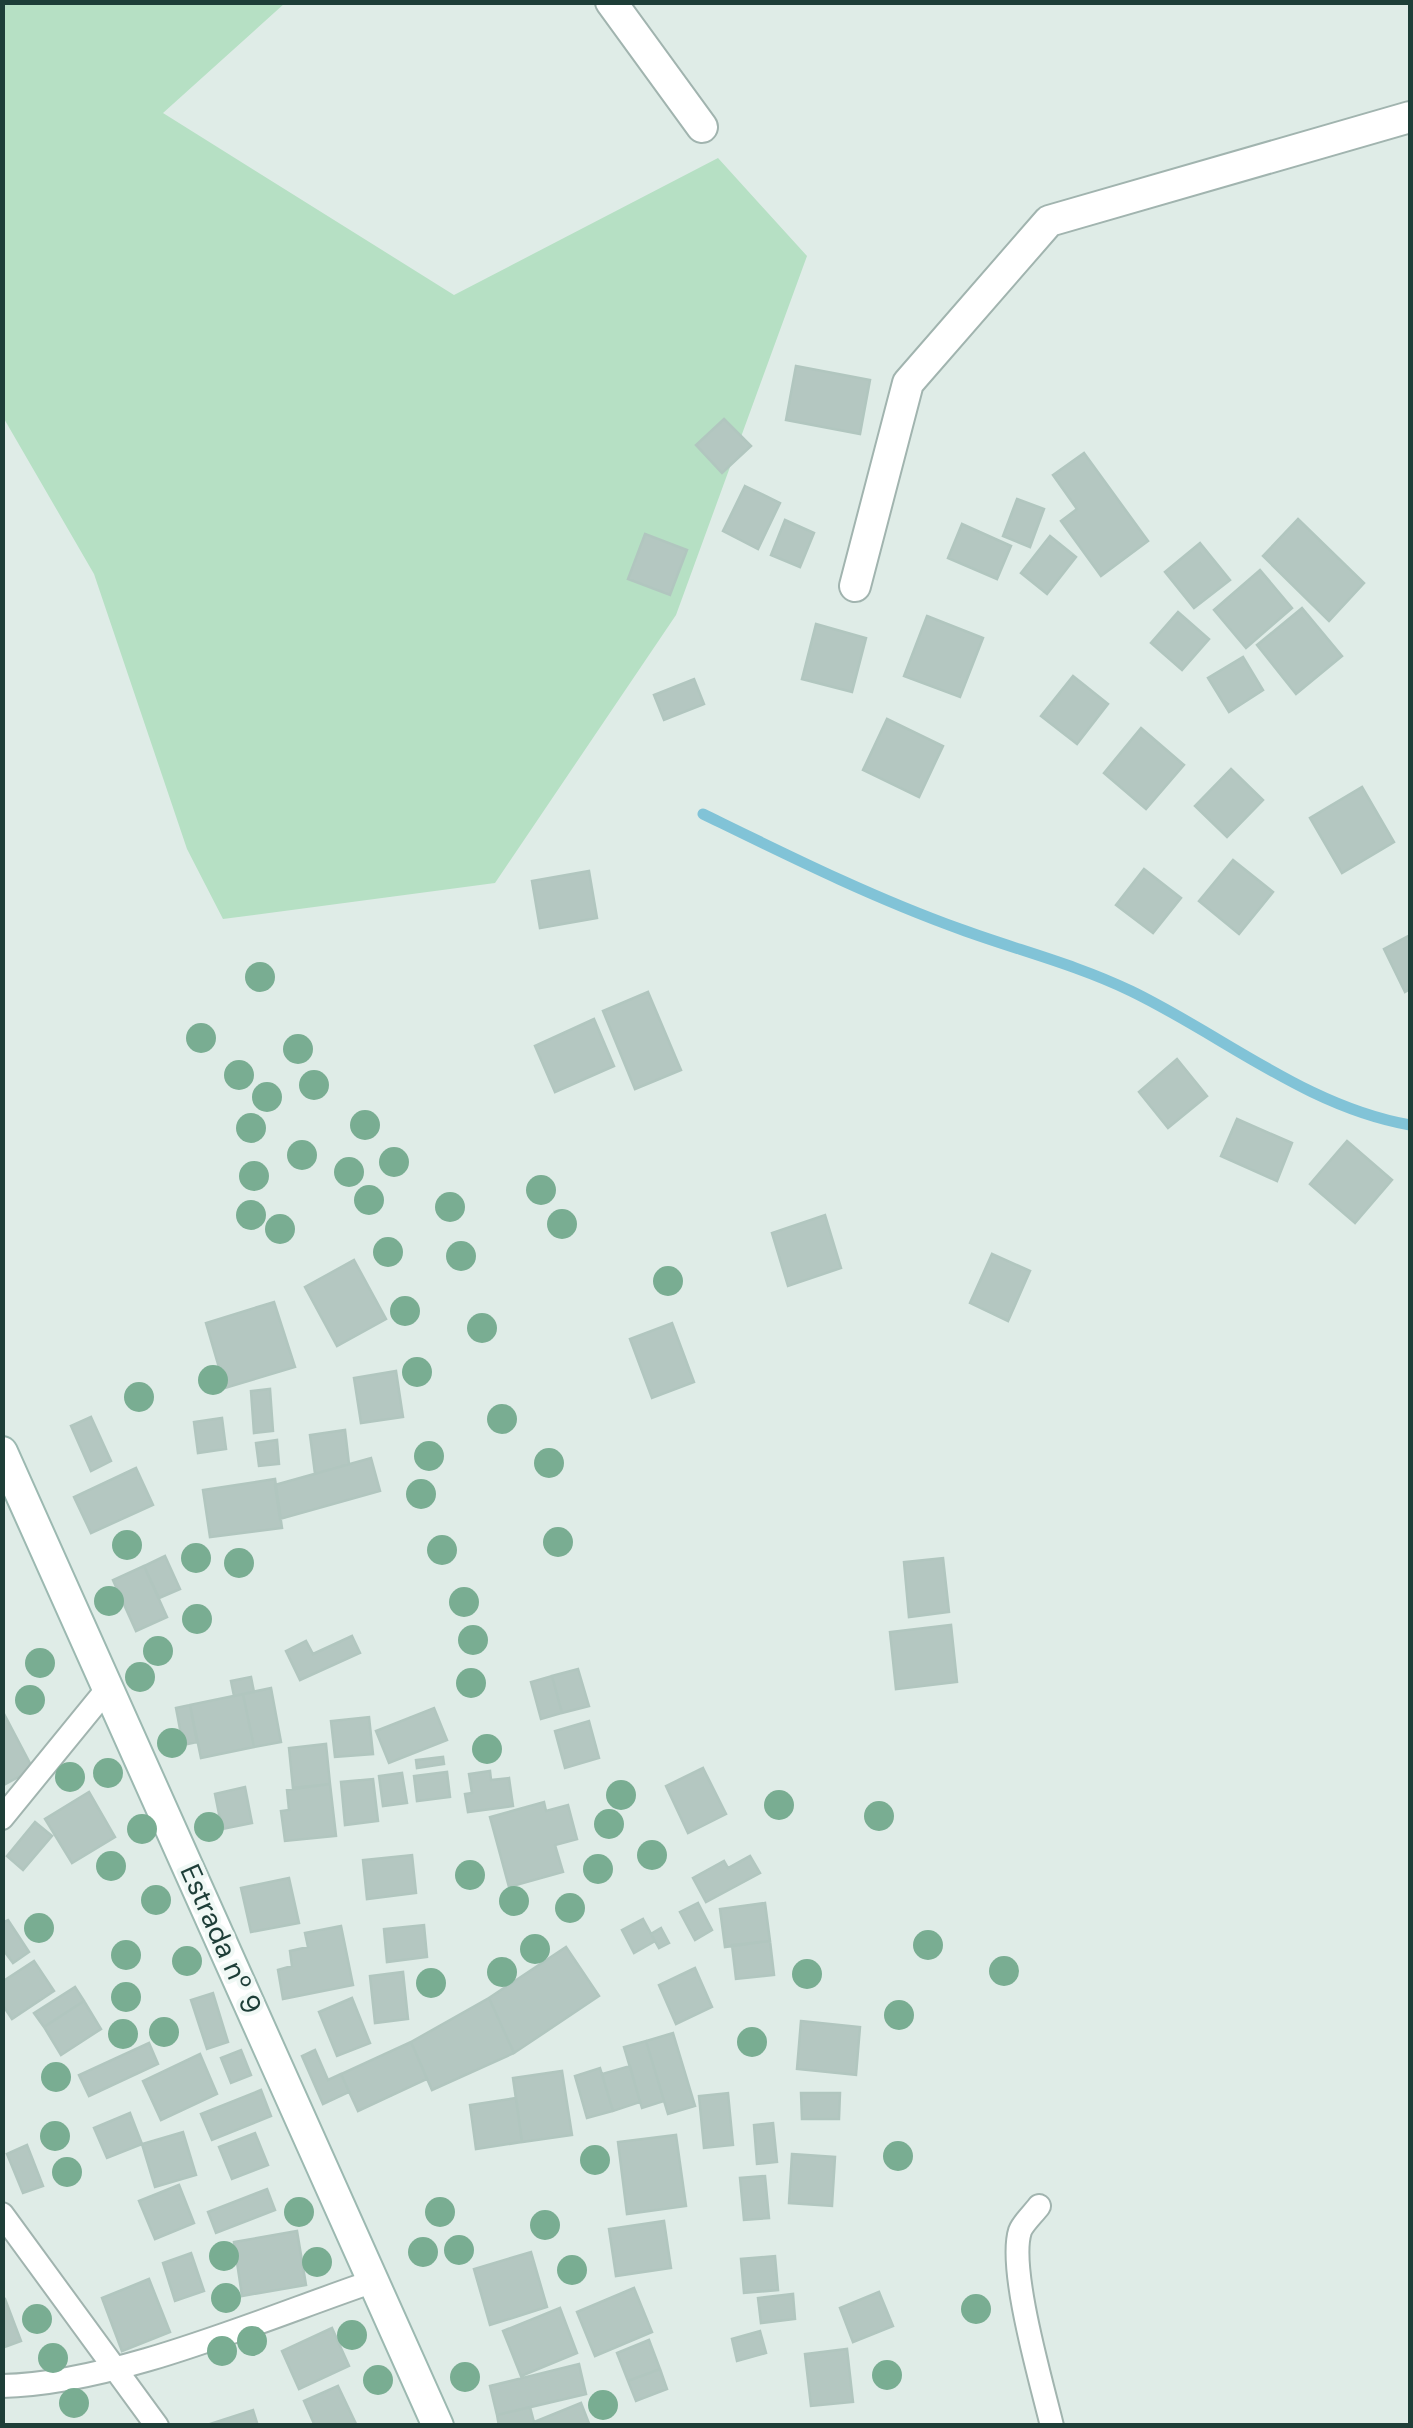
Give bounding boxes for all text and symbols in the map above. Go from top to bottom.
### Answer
street label: Estrada nº 9 [172,1858,270,2020]

